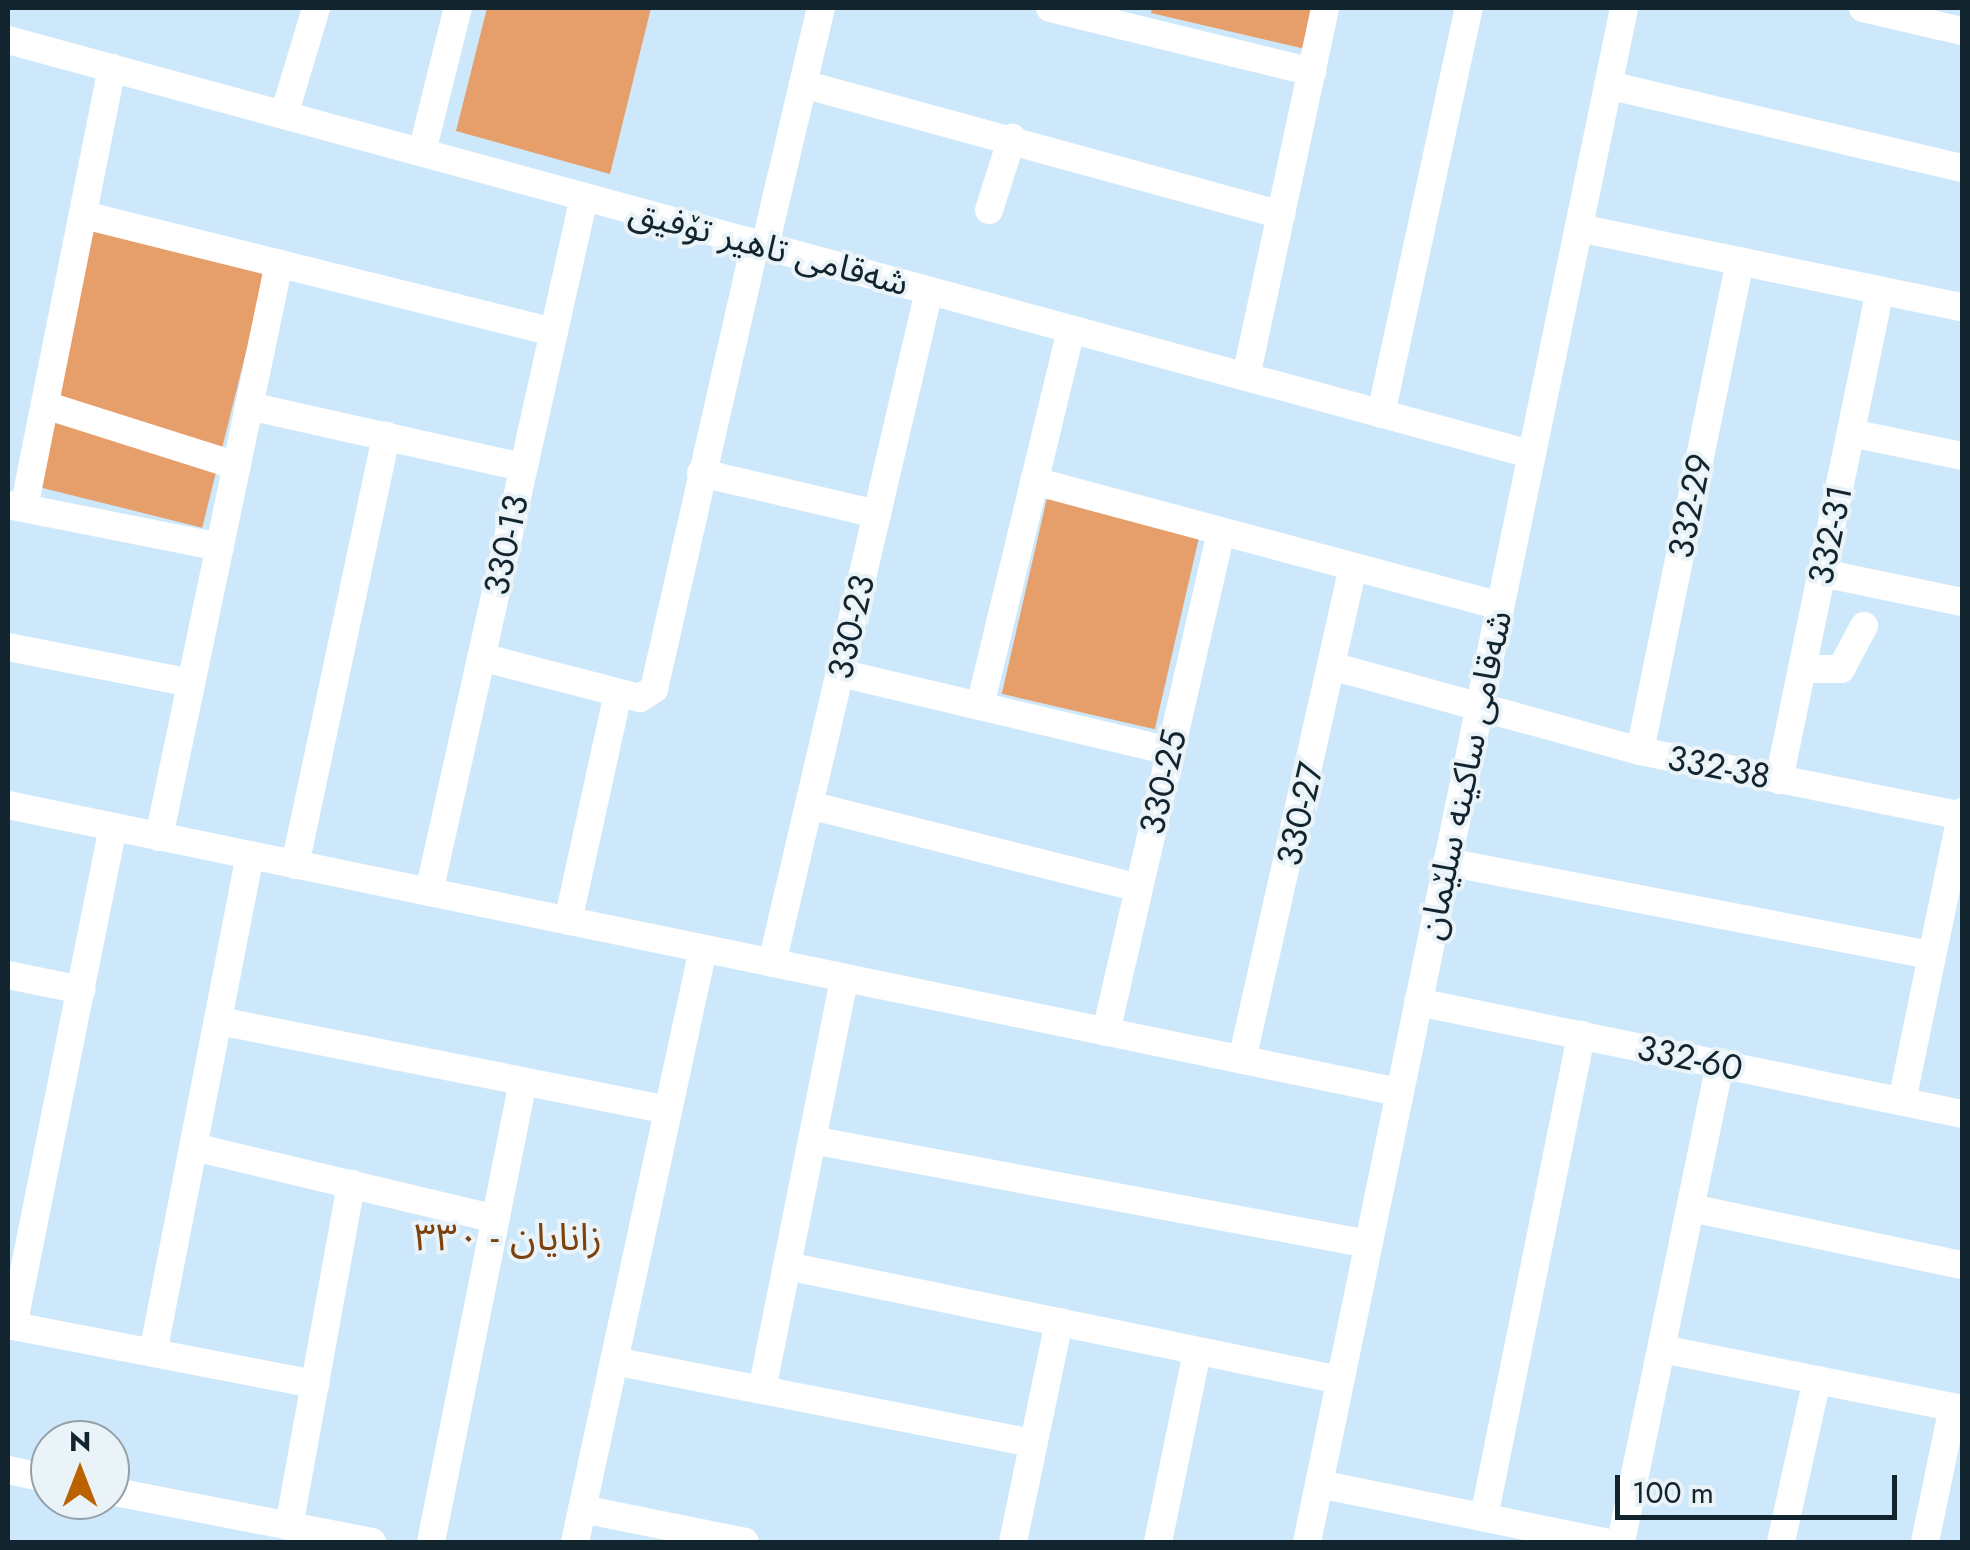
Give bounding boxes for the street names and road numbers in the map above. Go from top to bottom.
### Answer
street label: شەقامی تاهیر تۆفیق [625,190,913,304]
street label: 332-29 [1659,450,1721,562]
street label: 332-31 [1799,482,1861,588]
street label: 330-13 [475,491,537,599]
street label: 330-23 [819,571,883,683]
street label: شەقامی ساکینە سلێمان [1410,607,1520,943]
street label: 330-25 [1131,726,1195,838]
street label: 332-38 [1664,736,1774,798]
street label: 330-27 [1268,758,1332,870]
street label: 332-60 [1633,1026,1747,1090]

